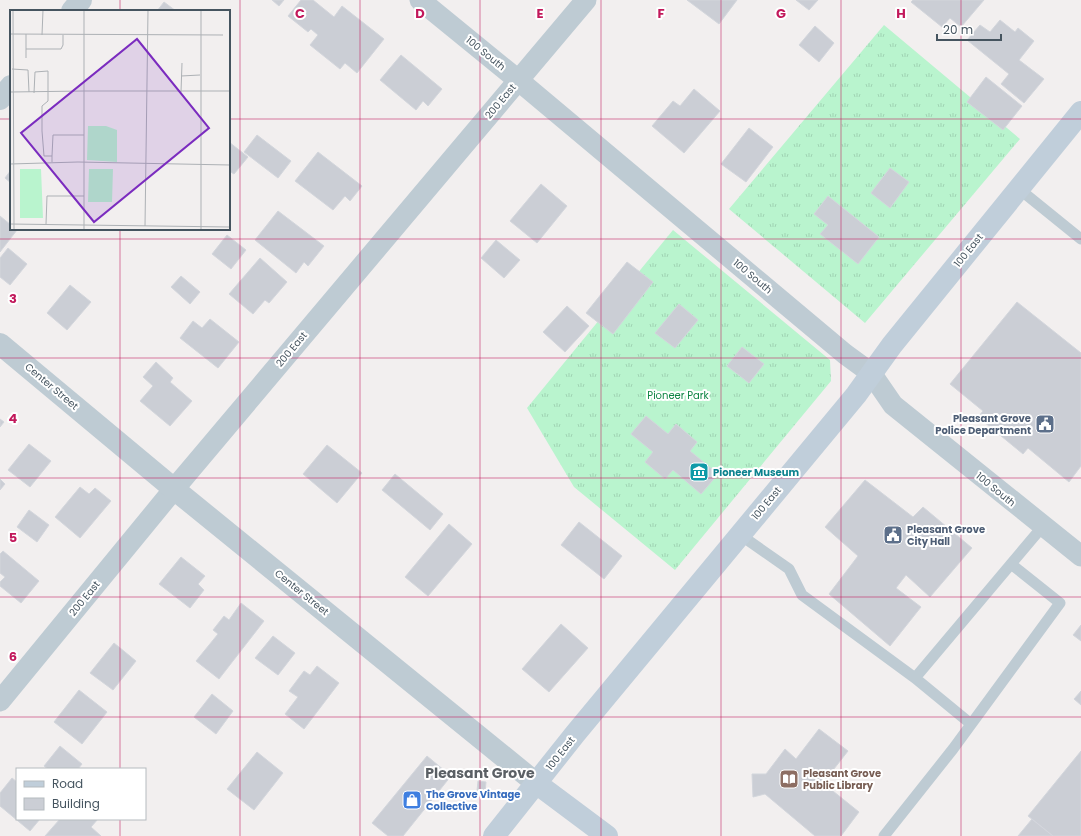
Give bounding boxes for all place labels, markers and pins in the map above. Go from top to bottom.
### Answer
place label: Pleasant Grove Police Department [935,411,1031,438]
public building icon: Pleasant Grove Police Department [1034,413,1056,435]
museum icon: Pioneer Museum [688,461,710,483]
place label: Pioneer Museum [713,465,799,480]
place label: Pleasant Grove City Hall [907,522,985,549]
public building icon: Pleasant Grove City Hall [882,524,904,546]
place label: Pleasant Grove Public Library [803,766,881,793]
library icon: Pleasant Grove Public Library [778,768,800,790]
place label: The Grove Vintage Collective [426,787,521,814]
shop icon: The Grove Vintage Collective [401,789,423,811]

